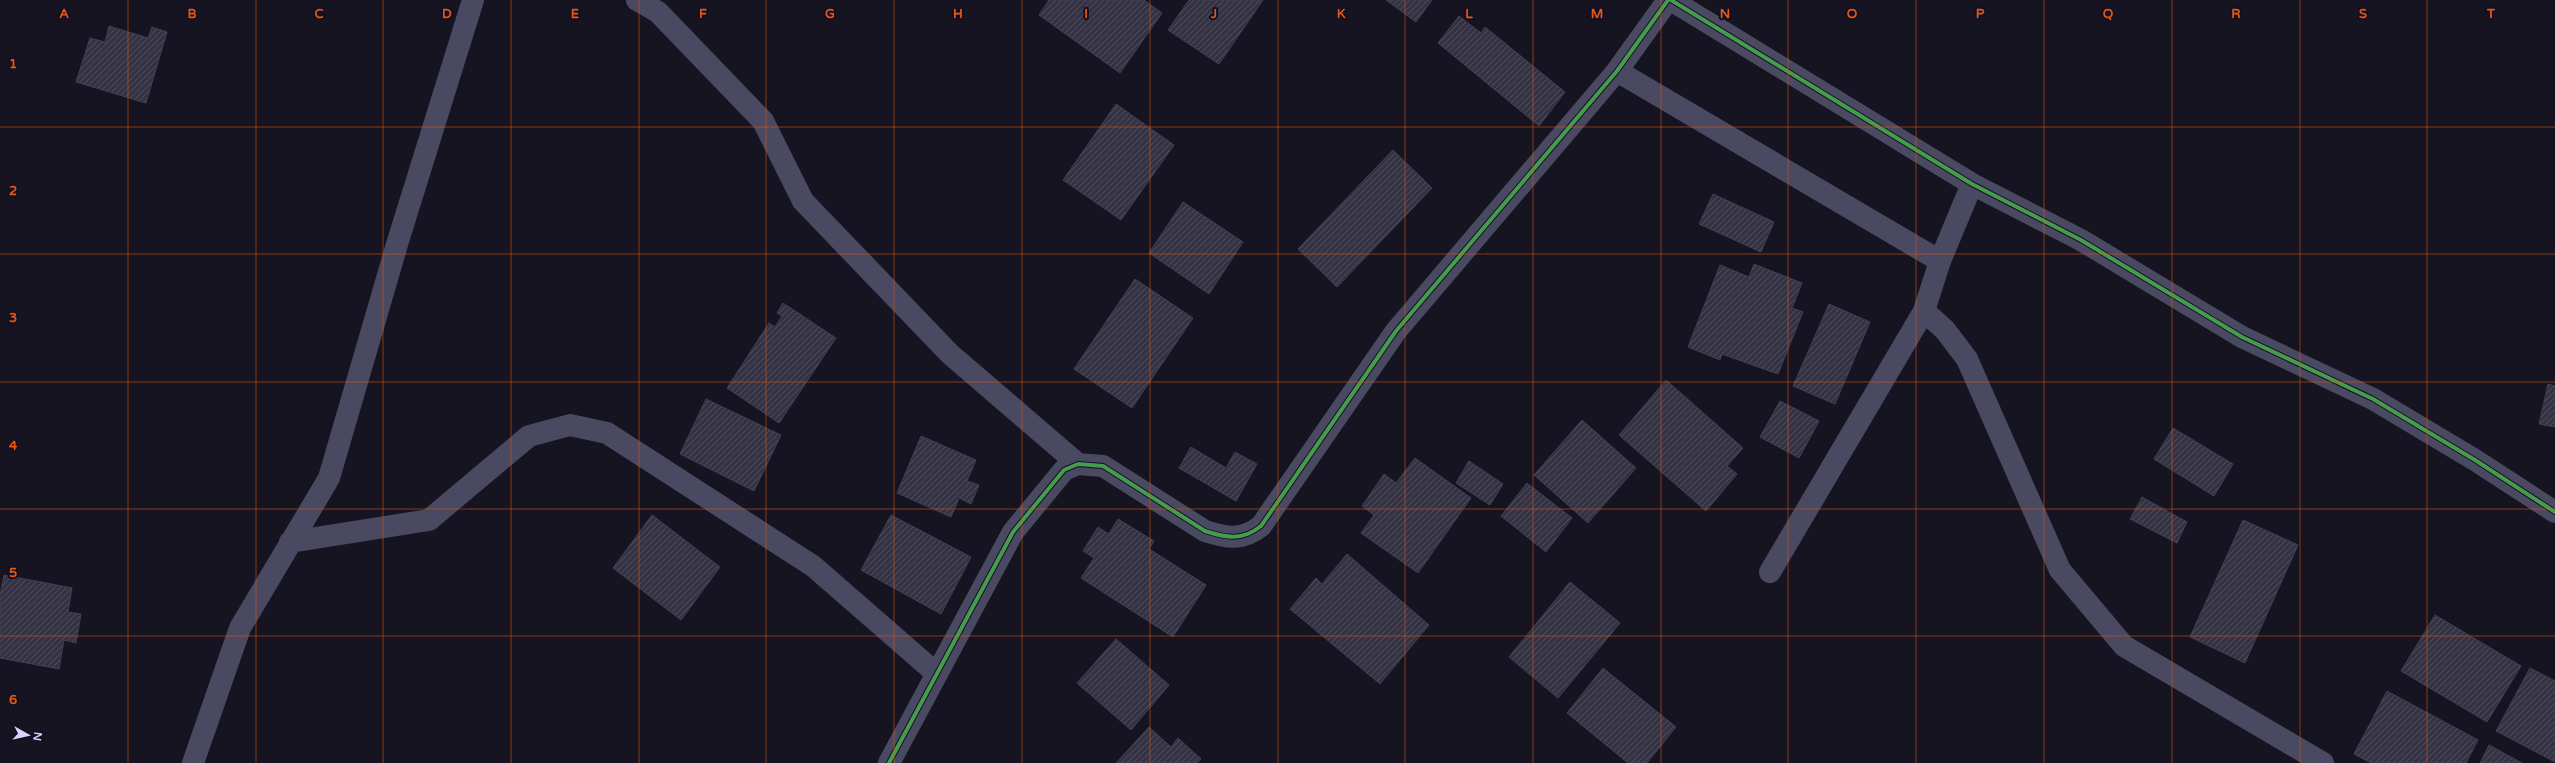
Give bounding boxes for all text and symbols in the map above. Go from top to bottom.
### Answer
text: A [59,6,69,22]
text: B [187,6,197,22]
text: C [314,6,324,22]
text: D [442,6,452,22]
text: E [571,6,579,22]
text: F [699,6,707,22]
text: G [825,6,835,22]
text: H [953,6,963,22]
text: I [1084,6,1088,22]
text: J [1210,6,1217,22]
text: K [1337,6,1346,22]
text: L [1465,6,1473,22]
text: M [1591,6,1603,22]
text: N [1720,6,1730,22]
text: O [1847,6,1858,22]
text: P [1976,6,1985,22]
text: Q [2103,6,2114,22]
text: R [2231,6,2241,22]
text: S [2359,6,2367,22]
text: T [2486,6,2496,22]
text: 1 [9,56,17,72]
text: 2 [9,183,17,199]
text: 3 [9,310,17,326]
text: 4 [9,438,18,454]
text: 5 [9,565,17,581]
text: 6 [9,692,17,708]
north arrow [8,715,48,755]
text: N [30,731,44,742]

